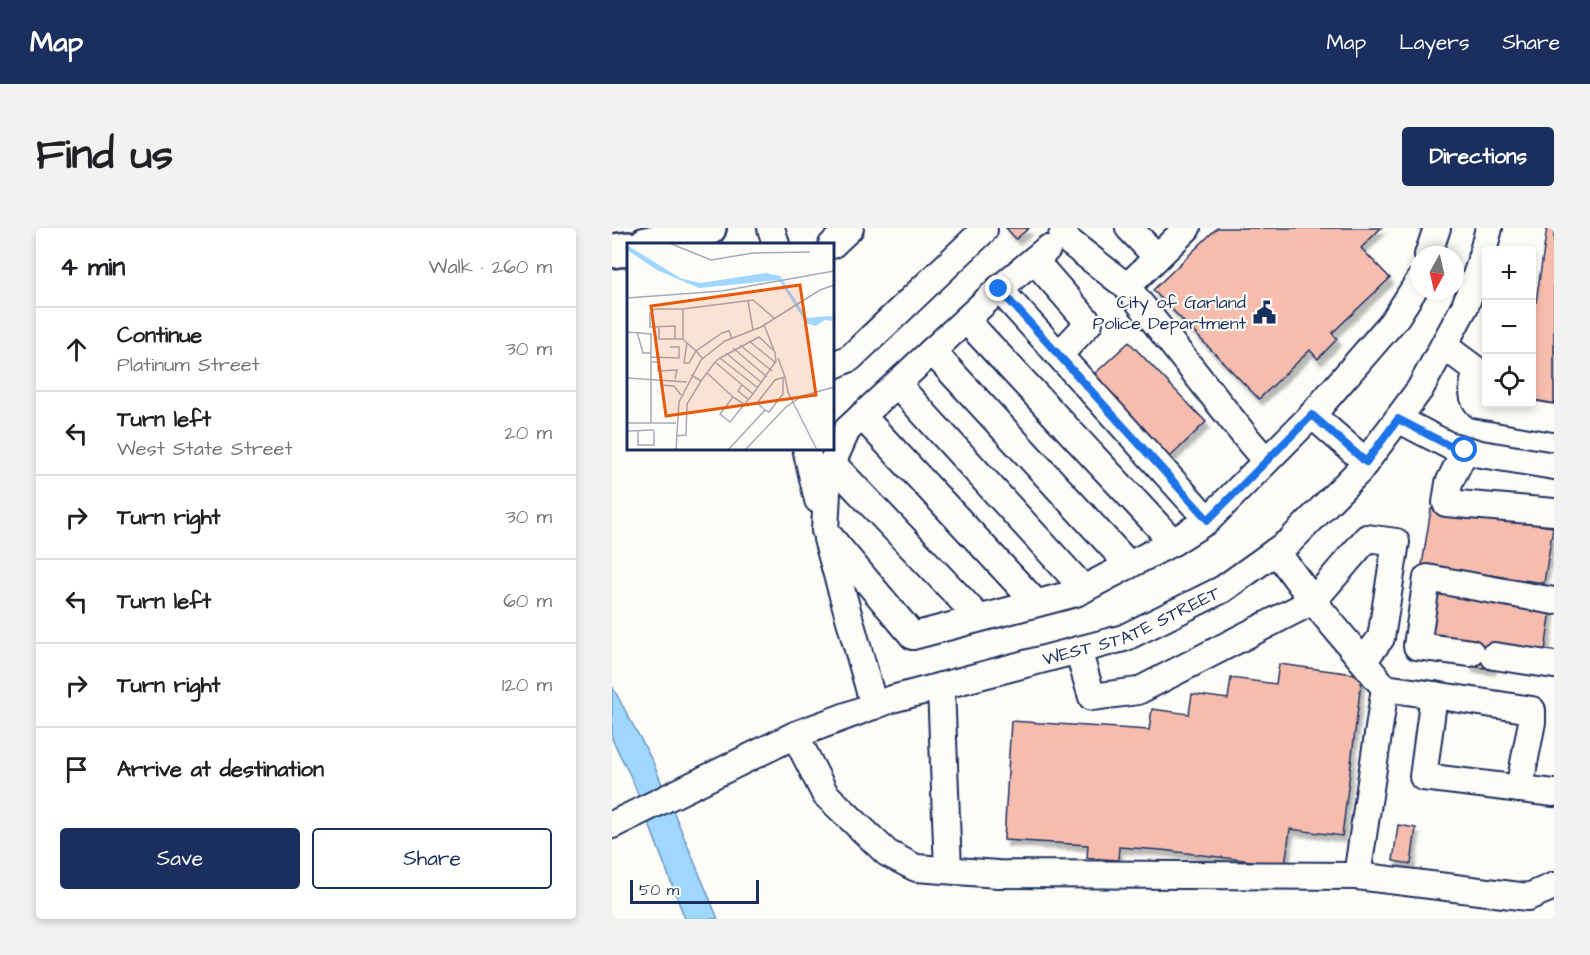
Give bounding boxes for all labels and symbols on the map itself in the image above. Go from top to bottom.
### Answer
inset map [627,243,834,450]
north arrow [1410,246,1464,300]
route end [985,275,1011,301]
place label: City of Garland Police Department [1093,290,1247,336]
public building icon: City of Garland Police Department [1251,299,1277,325]
route start [1451,436,1477,462]
street label: WEST STATE STREET [1040,580,1225,671]
scale bar [630,877,759,904]

